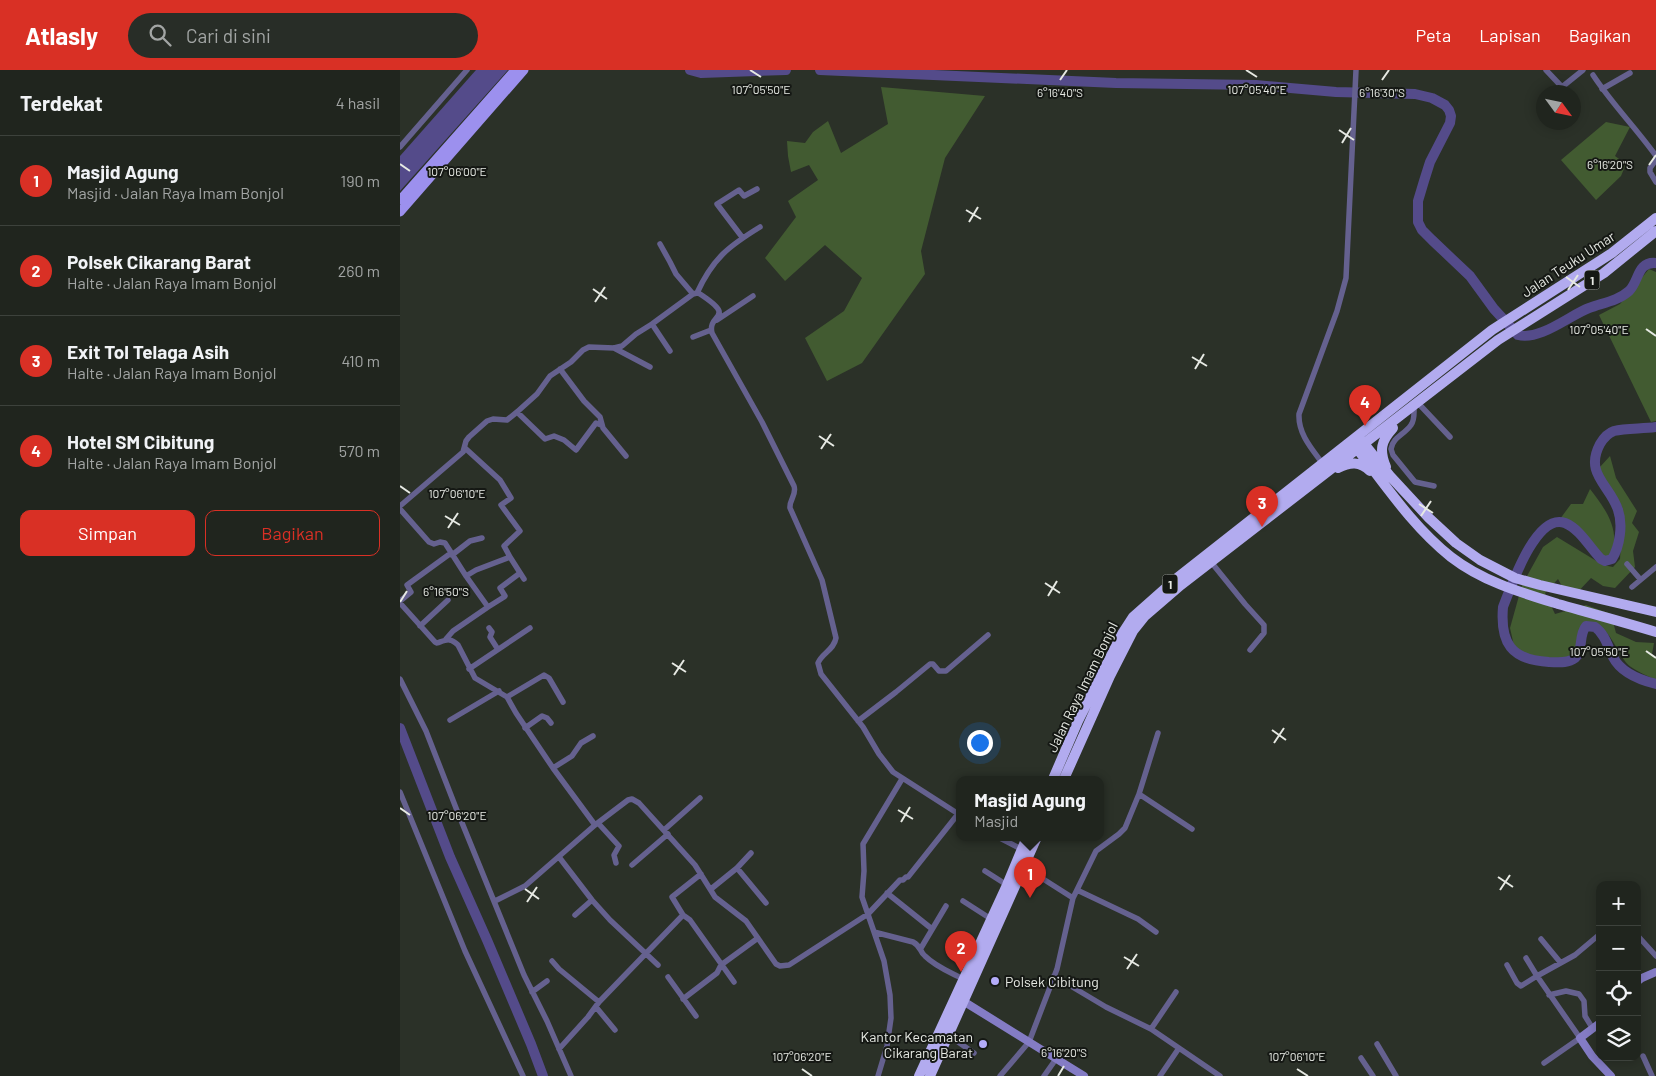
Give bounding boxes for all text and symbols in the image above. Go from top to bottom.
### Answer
search box [128,13,478,58]
text: Atlasly [25,21,98,50]
icon: search [146,21,174,49]
text: Cari di sini [186,24,271,47]
text: Peta [1416,24,1451,46]
text: Lapisan [1479,24,1541,46]
text: Bagikan [1569,24,1631,46]
text: 107°05'50"E [731,82,791,96]
text: 107°05'40"E [1227,82,1287,96]
text: 6°16'40"S [1037,85,1083,99]
text: 6°16'30"S [1359,85,1405,99]
north arrow [1536,85,1581,130]
text: Terdekat [20,90,103,115]
text: 4 hasil [336,93,380,112]
text: 6°16'20"S [1587,157,1633,171]
text: Masjid Agung [67,160,179,183]
text: 107°06'00"E [427,164,487,178]
text: 1 [33,171,39,190]
text: 190 m [341,171,380,190]
text: Masjid · Jalan Raya Imam Bonjol [67,183,284,202]
street label: Jalan Teuku Umar [1518,227,1618,301]
text: Polsek Cikarang Barat [67,250,251,273]
text: 2 [32,261,40,280]
text: 260 m [338,261,380,280]
road number: 1 [1584,270,1600,290]
text: Halte · Jalan Raya Imam Bonjol [67,273,276,292]
text: 107°05'40"E [1569,322,1629,336]
text: Exit Tol Telaga Asih [67,340,229,363]
text: 3 [32,351,40,370]
text: 410 m [342,351,380,370]
text: Halte · Jalan Raya Imam Bonjol [67,363,276,382]
pin: 4 [1349,385,1381,426]
text: Hotel SM Cibitung [67,430,214,453]
text: 4 [31,441,41,460]
text: 570 m [339,441,380,460]
text: Halte · Jalan Raya Imam Bonjol [67,453,276,472]
text: 107°06'10"E [428,486,486,500]
pin: 3 [1246,486,1278,527]
button: Simpan [20,510,195,556]
button: Bagikan [205,510,380,556]
road number: 1 [1162,574,1178,594]
text: 6°16'50"S [423,584,469,598]
street label: Jalan Raya Imam Bonjol [1043,619,1121,755]
text: 107°05'50"E [1569,644,1629,658]
your location [967,730,993,756]
popup [956,776,1104,841]
text: Masjid Agung [974,788,1086,811]
text: 107°06'20"E [427,808,487,822]
text: Masjid [974,811,1018,830]
pin: 1 [1014,857,1046,898]
map controls [1596,881,1641,1061]
button: + [1596,881,1641,926]
button: − [1596,926,1641,971]
pin: 2 [945,931,977,972]
button: locate [1596,971,1641,1016]
place label: Polsek Cibitung [1005,973,1099,990]
marker: Polsek Cibitung [989,975,1001,987]
button: layers [1596,1016,1641,1061]
place label: Kantor Kecamatan Cikarang Barat [861,1028,973,1061]
marker: Kantor Kecamatan Cikarang Barat [977,1038,989,1050]
text: 6°16'20"S [1041,1045,1087,1059]
text: 107°06'20"E [772,1049,832,1063]
text: 107°06'10"E [1268,1049,1326,1063]

